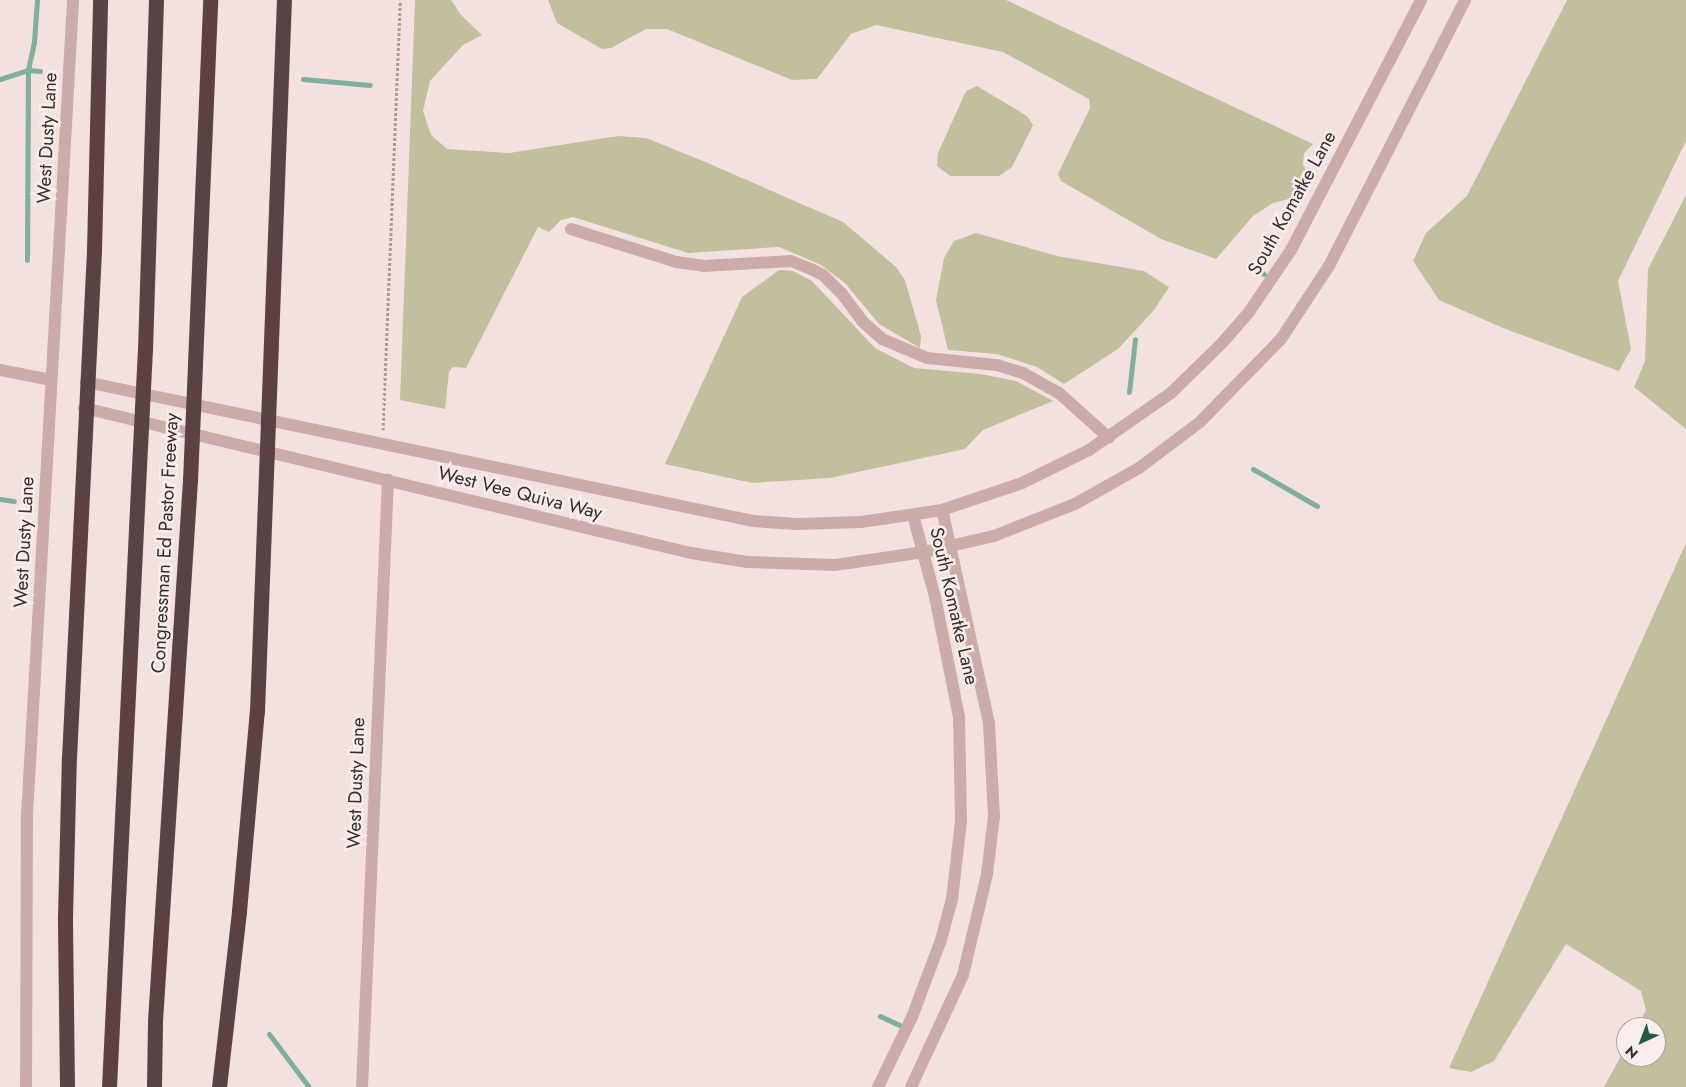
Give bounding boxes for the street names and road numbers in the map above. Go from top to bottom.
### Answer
street label: West Dusty Lane [32,72,62,204]
street label: South Komatke Lane [1243,127,1341,279]
street label: Congressman Ed Pastor Freeway [147,412,183,674]
street label: West Vee Quiva Way [435,462,605,524]
street label: West Dusty Lane [9,476,39,608]
street label: South Komatke Lane [925,525,983,687]
street label: West Dusty Lane [342,717,370,849]

